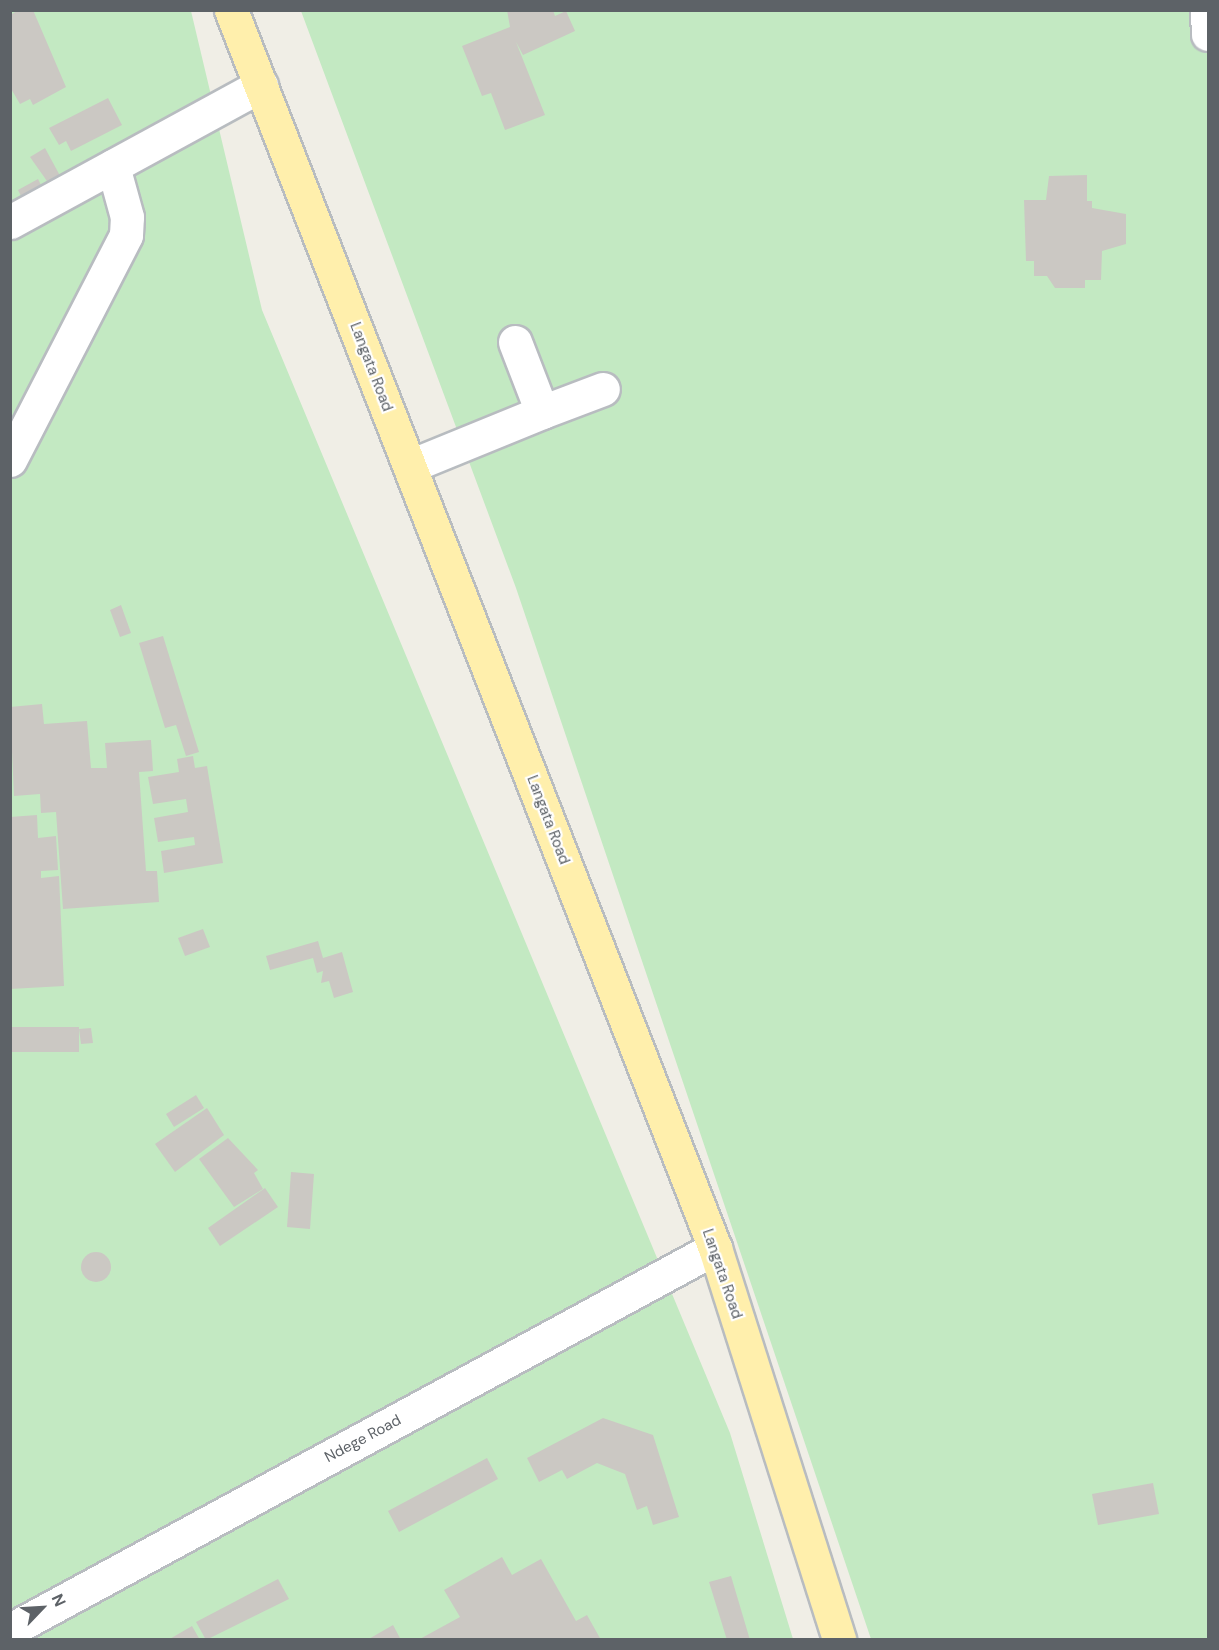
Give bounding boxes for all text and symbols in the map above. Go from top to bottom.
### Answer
street label: Langata Road [346,320,396,414]
street label: Langata Road [523,773,573,867]
street label: Langata Road [698,1227,746,1321]
street label: Ndege Road [322,1411,404,1467]
north arrow [12,1578,72,1638]
text: N [47,1590,71,1610]

